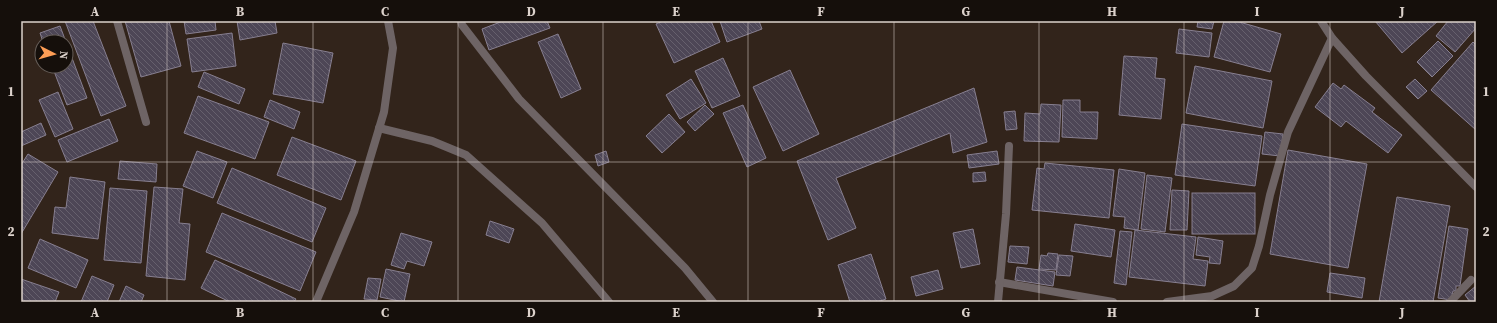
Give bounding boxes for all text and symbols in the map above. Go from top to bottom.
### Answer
text: A [91,3,100,20]
text: B [236,3,245,20]
text: C [381,3,389,20]
text: D [526,3,536,20]
text: E [672,3,680,20]
text: F [817,3,825,20]
text: G [962,3,971,20]
text: H [1107,3,1117,20]
text: I [1254,3,1260,20]
text: J [1398,3,1405,20]
north arrow [34,34,74,74]
text: N [56,50,71,60]
text: 1 [7,83,15,100]
text: 1 [1482,83,1490,100]
text: 2 [7,223,15,240]
text: 2 [1482,223,1490,240]
text: A [91,304,100,321]
text: B [236,304,245,321]
text: C [381,304,389,321]
text: D [526,304,536,321]
text: E [672,304,680,321]
text: F [817,304,825,321]
text: G [962,304,971,321]
text: H [1107,304,1117,321]
text: I [1254,304,1260,321]
text: J [1398,304,1405,321]

